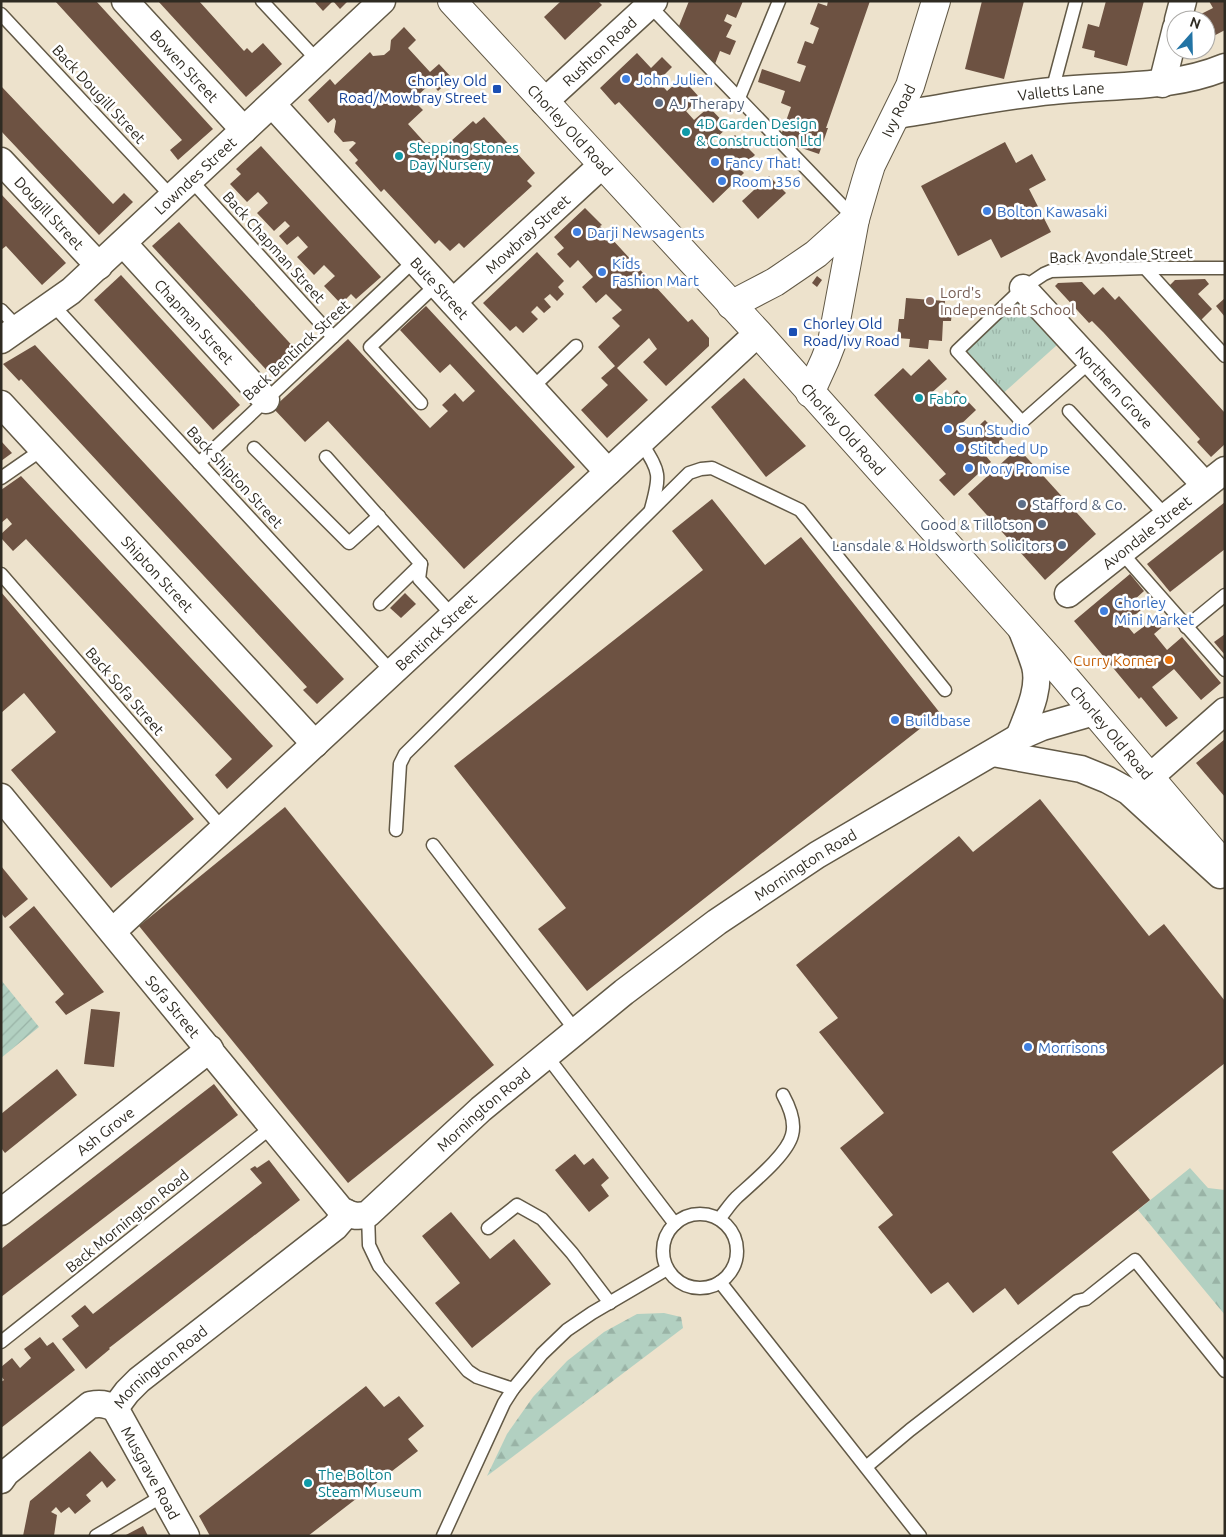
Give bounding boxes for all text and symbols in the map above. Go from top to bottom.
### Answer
north arrow [1166,10,1216,60]
street label: Rushton Road [559,13,640,89]
text: N [1188,13,1203,32]
street label: Bowen Street [147,26,222,105]
street label: Back Dougill Street [49,41,149,147]
place label: John Julien [636,71,713,88]
place label: Chorley Old Road/Mowbray Street [339,72,487,106]
marker: John Julien [620,73,632,85]
street label: Valletts Lane [1017,79,1105,103]
street label: Chorley Old Road [525,81,617,179]
street label: Ivy Road [878,81,918,140]
marker: Chorley Old Road/Mowbray Street [491,83,503,95]
place label: AJ Therapy [669,95,745,112]
marker: AJ Therapy [653,97,665,109]
place label: 4D Garden Design & Construction Ltd [696,115,822,149]
marker: 4D Garden Design & Construction Ltd [680,126,692,138]
street label: Lowndes Street [151,133,239,218]
place label: Stepping Stones Day Nursery [409,139,519,173]
marker: Stepping Stones Day Nursery [393,150,405,162]
place label: Fancy That! [725,154,801,171]
marker: Fancy That! [709,156,721,168]
street label: Dougill Street [11,173,88,253]
place label: Room 356 [732,173,801,190]
marker: Room 356 [716,175,728,187]
street label: Back Chapman Street [220,188,329,306]
street label: Mowbray Street [482,191,573,277]
place label: Bolton Kawasaki [997,203,1107,220]
marker: Bolton Kawasaki [981,205,993,217]
place label: Darji Newsagents [587,224,704,241]
marker: Darji Newsagents [571,226,583,238]
street label: Back Avondale Street [1049,244,1193,266]
street label: Bute Street [407,253,472,322]
place label: Kids Fashion Mart [612,255,699,289]
marker: Kids Fashion Mart [596,266,608,278]
street label: Chapman Street [151,275,237,367]
place label: Lord's Independent School [940,284,1075,318]
marker: Lord's Independent School [924,295,936,307]
street label: Back Bentinck Street [239,296,353,404]
place label: Chorley Old Road/Ivy Road [803,315,900,349]
marker: Chorley Old Road/Ivy Road [787,326,799,338]
street label: Northern Grove [1073,343,1157,432]
street label: Chorley Old Road [798,379,889,478]
place label: Fabro [929,390,967,407]
marker: Fabro [913,392,925,404]
place label: Sun Studio [958,421,1030,438]
street label: Back Shipton Street [184,423,286,531]
marker: Sun Studio [942,423,954,435]
place label: Stitched Up [970,440,1048,457]
marker: Stitched Up [954,442,966,454]
place label: Ivory Promise [979,460,1070,477]
marker: Ivory Promise [963,462,975,474]
street label: Avondale Street [1099,492,1194,572]
place label: Stafford & Co. [1032,496,1126,513]
marker: Stafford & Co. [1016,498,1028,510]
place label: Good & Tillotson [920,516,1032,533]
marker: Good & Tillotson [1036,518,1048,530]
street label: Shipton Street [118,532,197,615]
place label: Lansdale & Holdsworth Solicitors [832,537,1052,554]
marker: Lansdale & Holdsworth Solicitors [1056,539,1068,551]
street label: Bentinck Street [392,590,480,674]
place label: Chorley Mini Market [1114,594,1194,628]
marker: Chorley Mini Market [1098,605,1110,617]
street label: Back Sofa Street [82,644,168,738]
place label: Curry Korner [1073,652,1159,669]
marker: Curry Korner [1163,654,1175,666]
street label: Chorley Old Road [1067,682,1156,783]
place label: Buildbase [905,712,971,729]
marker: Buildbase [889,714,901,726]
street label: Mornington Road [751,825,859,903]
street label: Sofa Street [143,972,204,1041]
place label: Morrisons [1038,1039,1105,1056]
marker: Morrisons [1022,1041,1034,1053]
street label: Mornington Road [433,1064,533,1154]
street label: Ash Grove [73,1103,137,1159]
street label: Back Mornington Road [62,1166,192,1276]
street label: Mornington Road [110,1322,210,1411]
street label: Musgrave Road [118,1423,183,1522]
place label: The Bolton Steam Museum [318,1466,422,1500]
marker: The Bolton Steam Museum [302,1477,314,1489]

